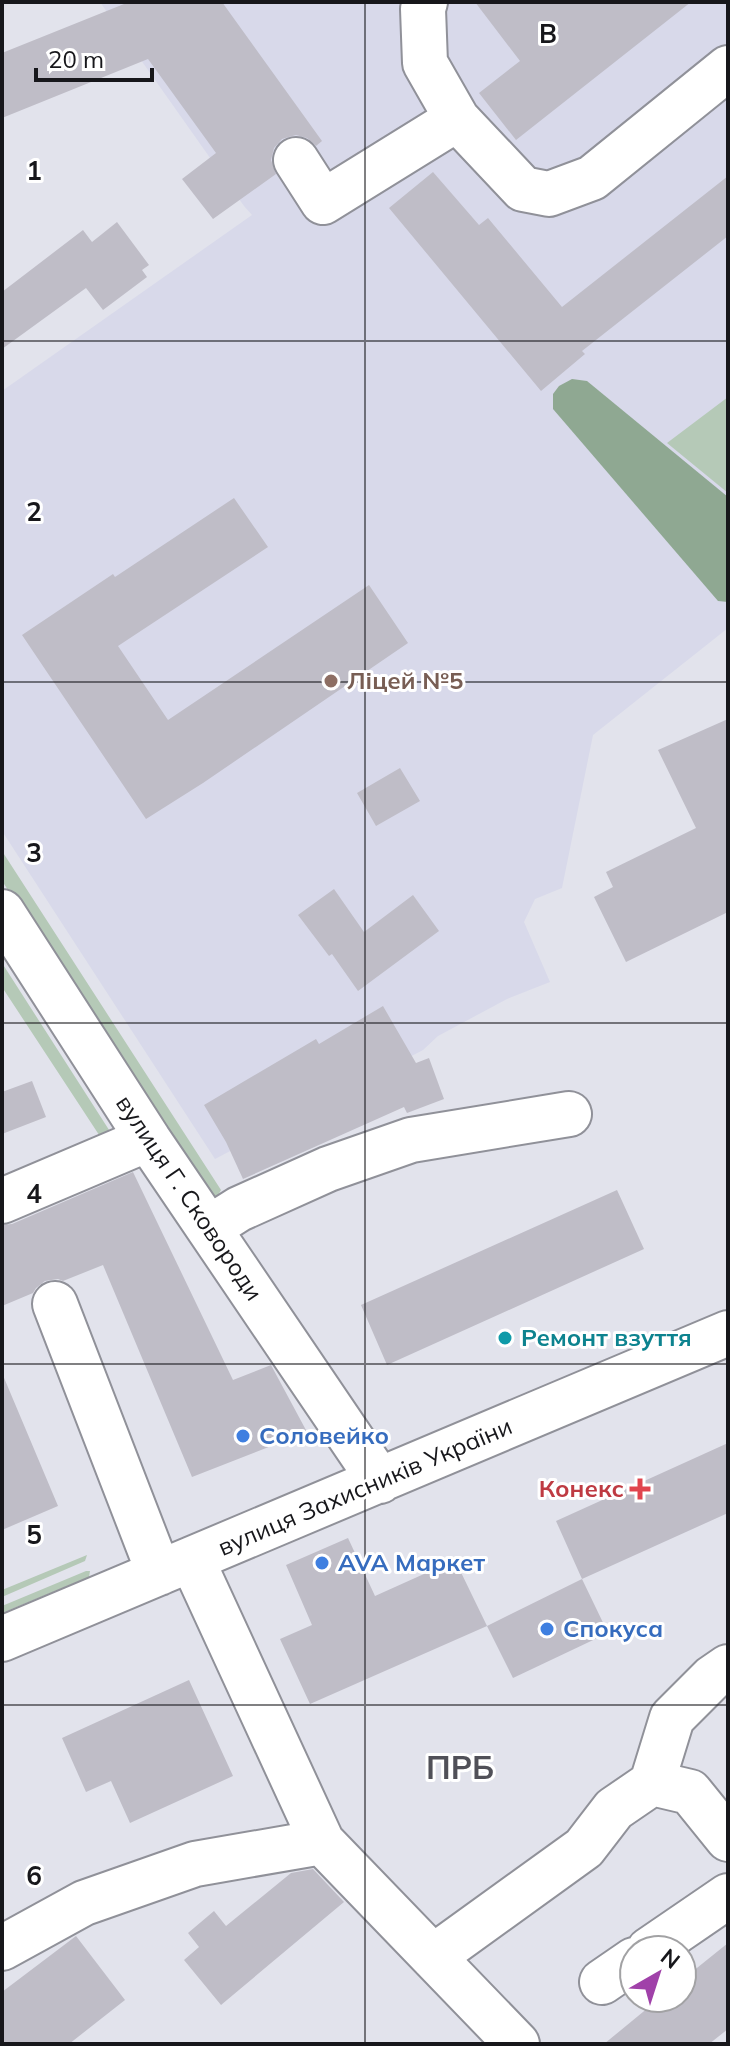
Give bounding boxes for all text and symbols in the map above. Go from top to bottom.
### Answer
text: B [539,17,557,50]
scale bar [36,32,152,82]
text: 20 m [48,44,104,74]
text: 1 [26,154,42,187]
text: 2 [26,495,42,528]
place label: Ліцей №5 [347,665,463,695]
marker: Ліцей №5 [322,672,340,690]
text: 3 [26,836,42,869]
street label: вулиця Г. Сковороди [110,1089,270,1306]
text: 4 [26,1177,42,1210]
place label: Ремонт взуття [521,1322,692,1352]
marker: Ремонт взуття [496,1329,514,1347]
street label: вулиця Захисників України [213,1410,516,1562]
place label: Соловейко [259,1420,389,1450]
marker: Соловейко [234,1427,252,1445]
place label: Конекс [539,1473,624,1503]
marker: Конекс [631,1480,649,1498]
text: 5 [26,1518,42,1551]
place label: AVA Маркет [338,1547,485,1577]
marker: AVA Маркет [313,1554,331,1572]
place label: Спокуса [563,1613,663,1643]
marker: Спокуса [538,1620,556,1638]
district label: ПРБ [426,1747,494,1787]
text: 6 [26,1859,42,1892]
north arrow [618,1934,698,2014]
text: N [655,1942,686,1975]

